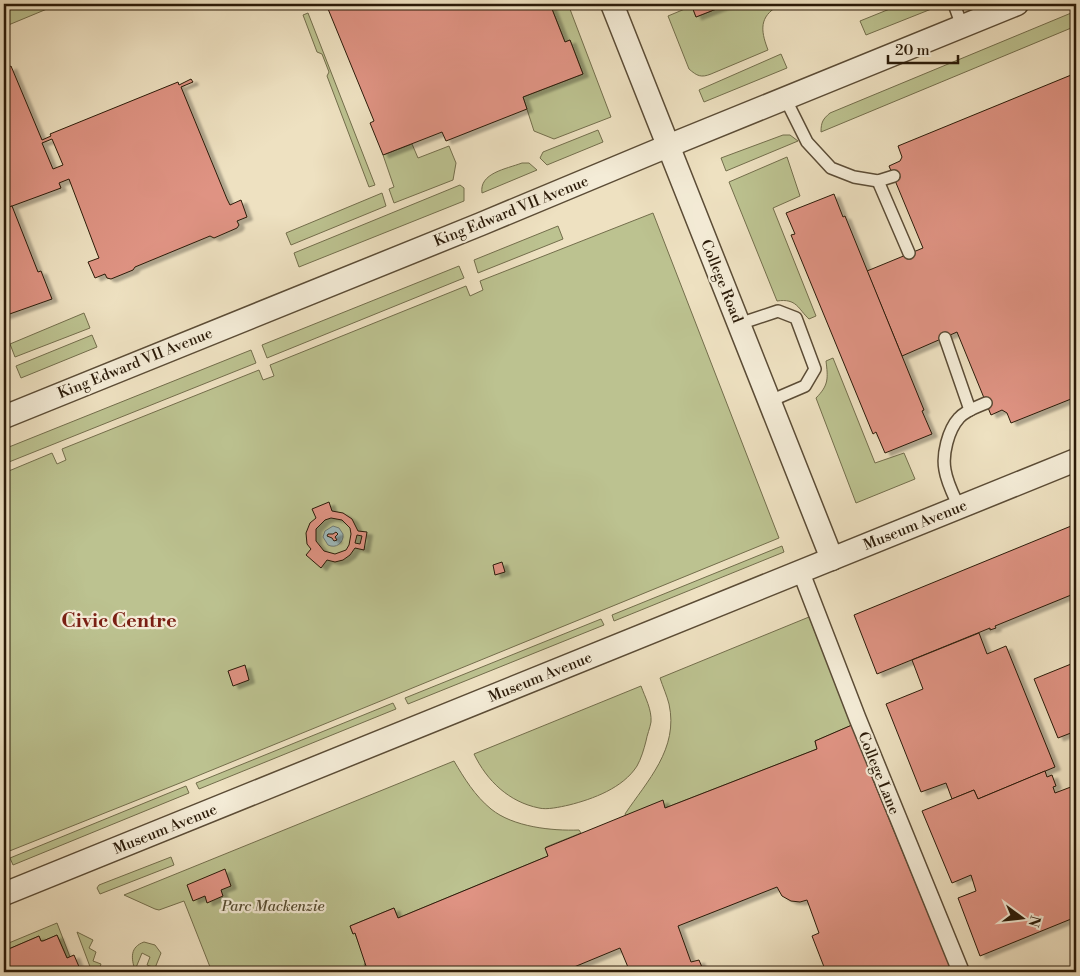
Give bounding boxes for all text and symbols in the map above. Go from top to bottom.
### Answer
scale bar [888,32,958,64]
text: 20 m [895,41,930,60]
street label: King Edward VII Avenue [431,172,591,251]
street label: College Road [696,237,747,326]
street label: King Edward VII Avenue [55,324,215,403]
street label: Museum Avenue [861,496,970,555]
district label: Civic Centre [61,609,177,634]
street label: Museum Avenue [486,648,595,707]
street label: College Lane [853,729,904,817]
street label: Museum Avenue [111,800,220,859]
north arrow [998,894,1048,944]
park label: Parc Mackenzie [220,897,325,916]
text: N [1023,913,1044,929]

